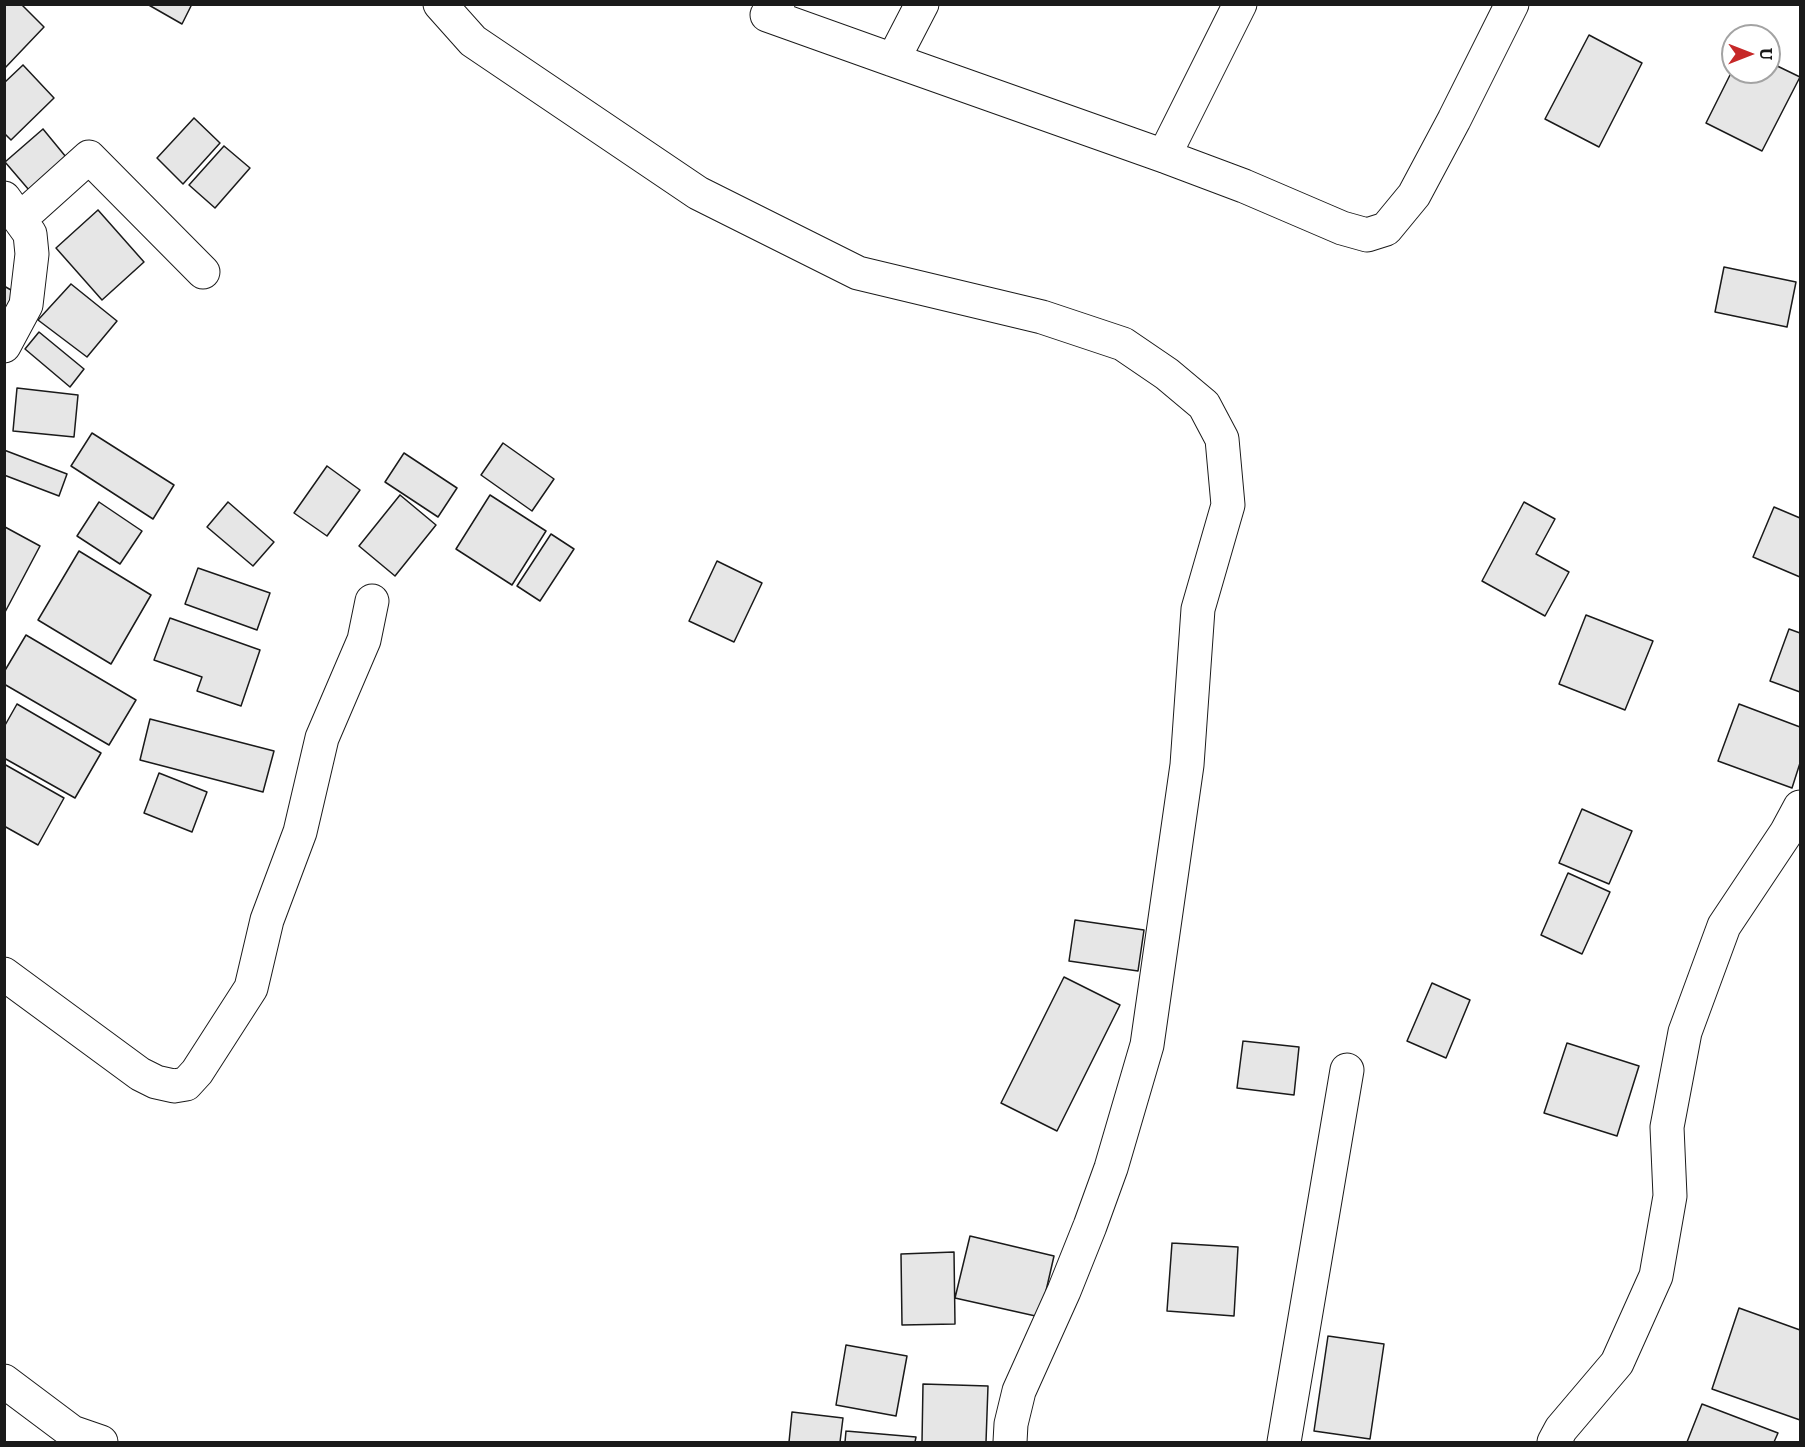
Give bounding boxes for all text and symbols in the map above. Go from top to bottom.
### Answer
north arrow [1721,24,1781,84]
text: U [1755,48,1779,60]

